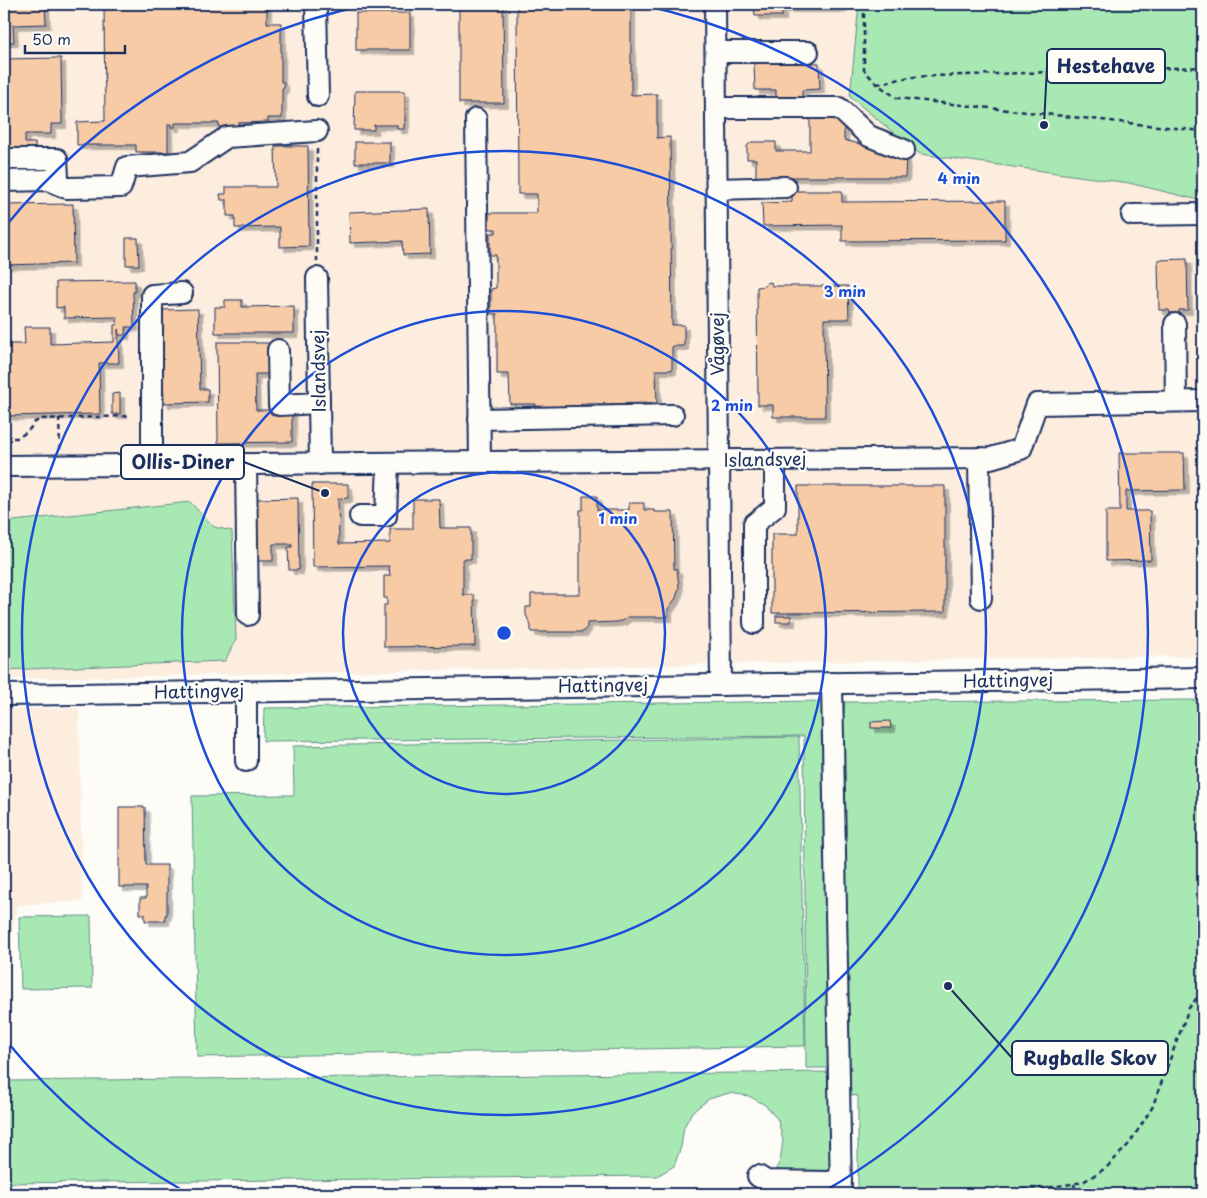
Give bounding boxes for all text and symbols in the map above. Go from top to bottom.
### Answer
scale bar [25,22,125,54]
text: 50 m [32,27,71,50]
callout: Hestehave [1047,49,1165,83]
text: Hestehave [1057,51,1155,79]
text: 4 min [938,166,980,189]
text: 3 min [824,279,866,302]
street label: Vågøvej [703,312,730,376]
street label: Islandsvej [303,329,332,413]
text: 2 min [711,393,753,416]
street label: Islandsvej [723,444,807,473]
callout: Ollis-Diner [121,445,244,479]
text: Ollis-Diner [132,447,235,475]
text: 1 min [599,506,637,529]
centre of rings [495,624,513,642]
street label: Hattingvej [963,665,1053,694]
street label: Hattingvej [558,670,648,699]
street label: Hattingvej [154,676,244,705]
callout: Rugballe Skov [1012,1041,1168,1075]
text: Rugballe Skov [1023,1043,1157,1071]

